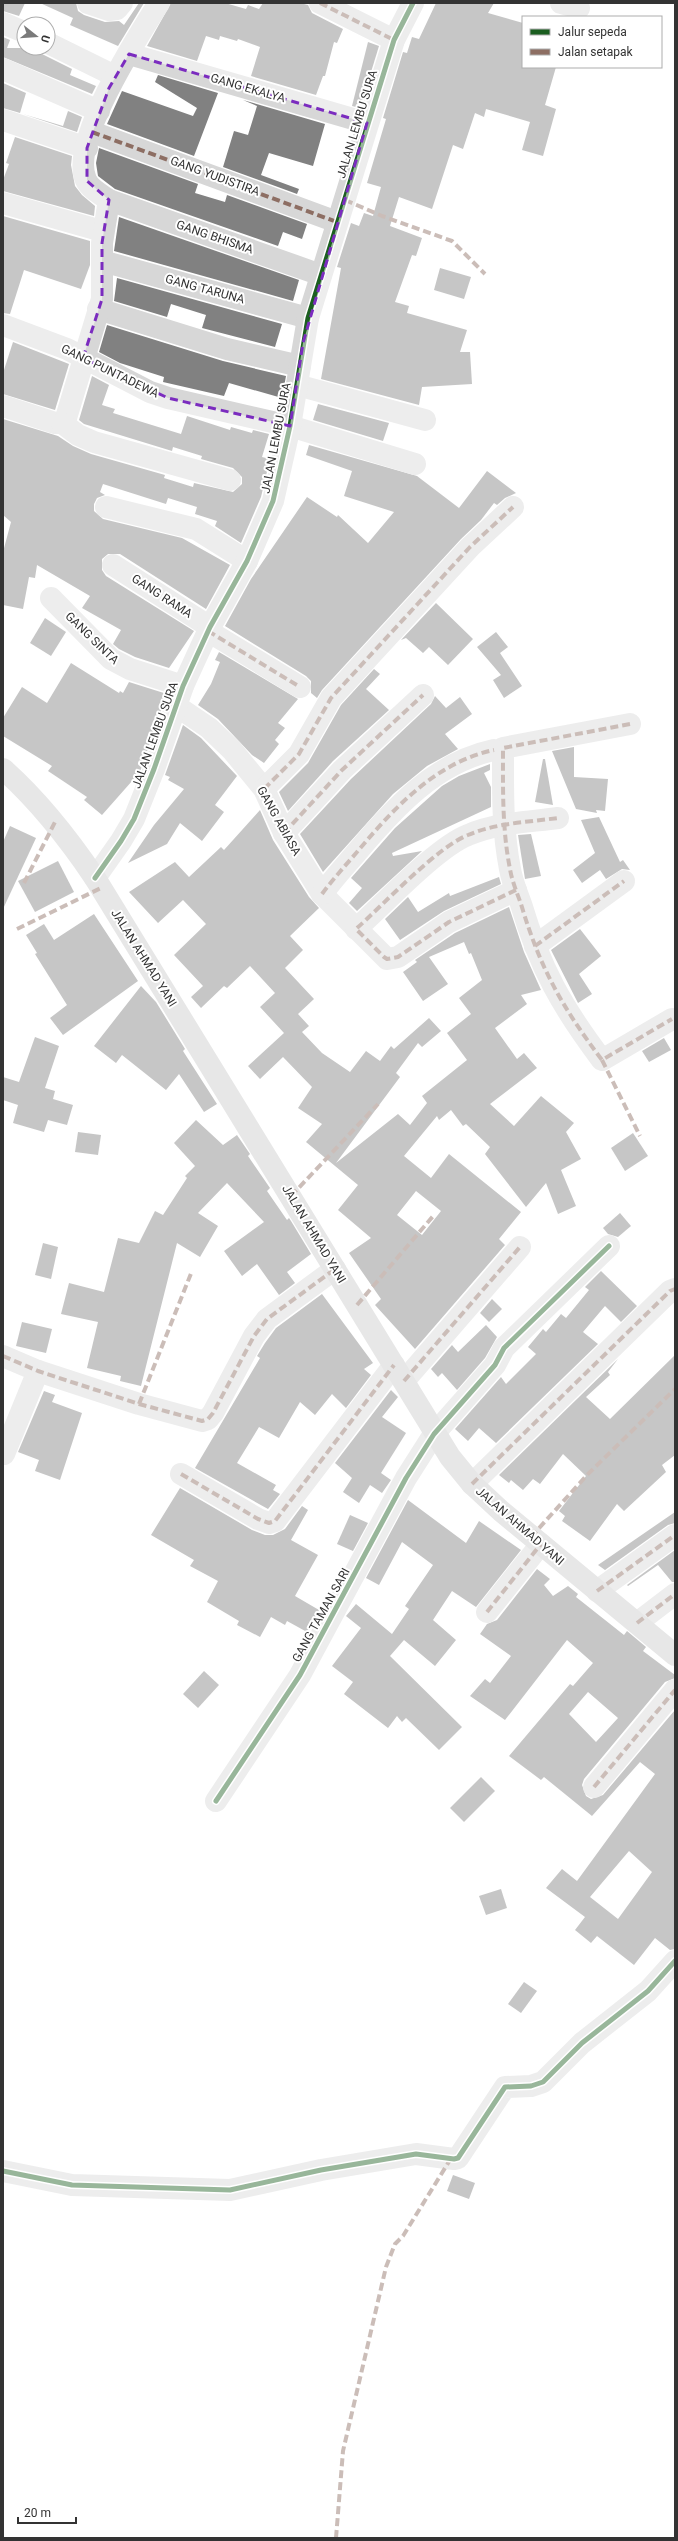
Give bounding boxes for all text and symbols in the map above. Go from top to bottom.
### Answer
north arrow [16,16,56,56]
legend [522,16,662,68]
text: Jalur sepeda [558,25,627,39]
text: U [38,33,52,44]
text: Jalan setapak [558,45,633,59]
street label: JALAN LEMBU SURA [334,68,380,180]
street label: GANG EKALYA [209,71,287,105]
street label: GANG YUDISTIRA [168,153,262,199]
street label: GANG BHISMA [175,217,256,257]
street label: GANG TARUNA [164,272,246,306]
street label: GANG PUNTADEWA [59,341,161,401]
street label: JALAN LEMBU SURA [258,381,294,494]
street label: GANG RAMA [129,571,195,621]
street label: GANG SINTA [62,609,122,667]
street label: JALAN LEMBU SURA [129,680,181,790]
street label: GANG ABIASA [254,784,304,858]
street label: JALAN AHMAD YANI [108,907,180,1009]
street label: JALAN AHMAD YANI [279,1182,349,1286]
street label: JALAN AHMAD YANI [473,1484,567,1568]
street label: GANG TAMAN SARI [289,1565,353,1665]
scale bar [18,2499,76,2525]
text: 20 m [24,2506,51,2520]

